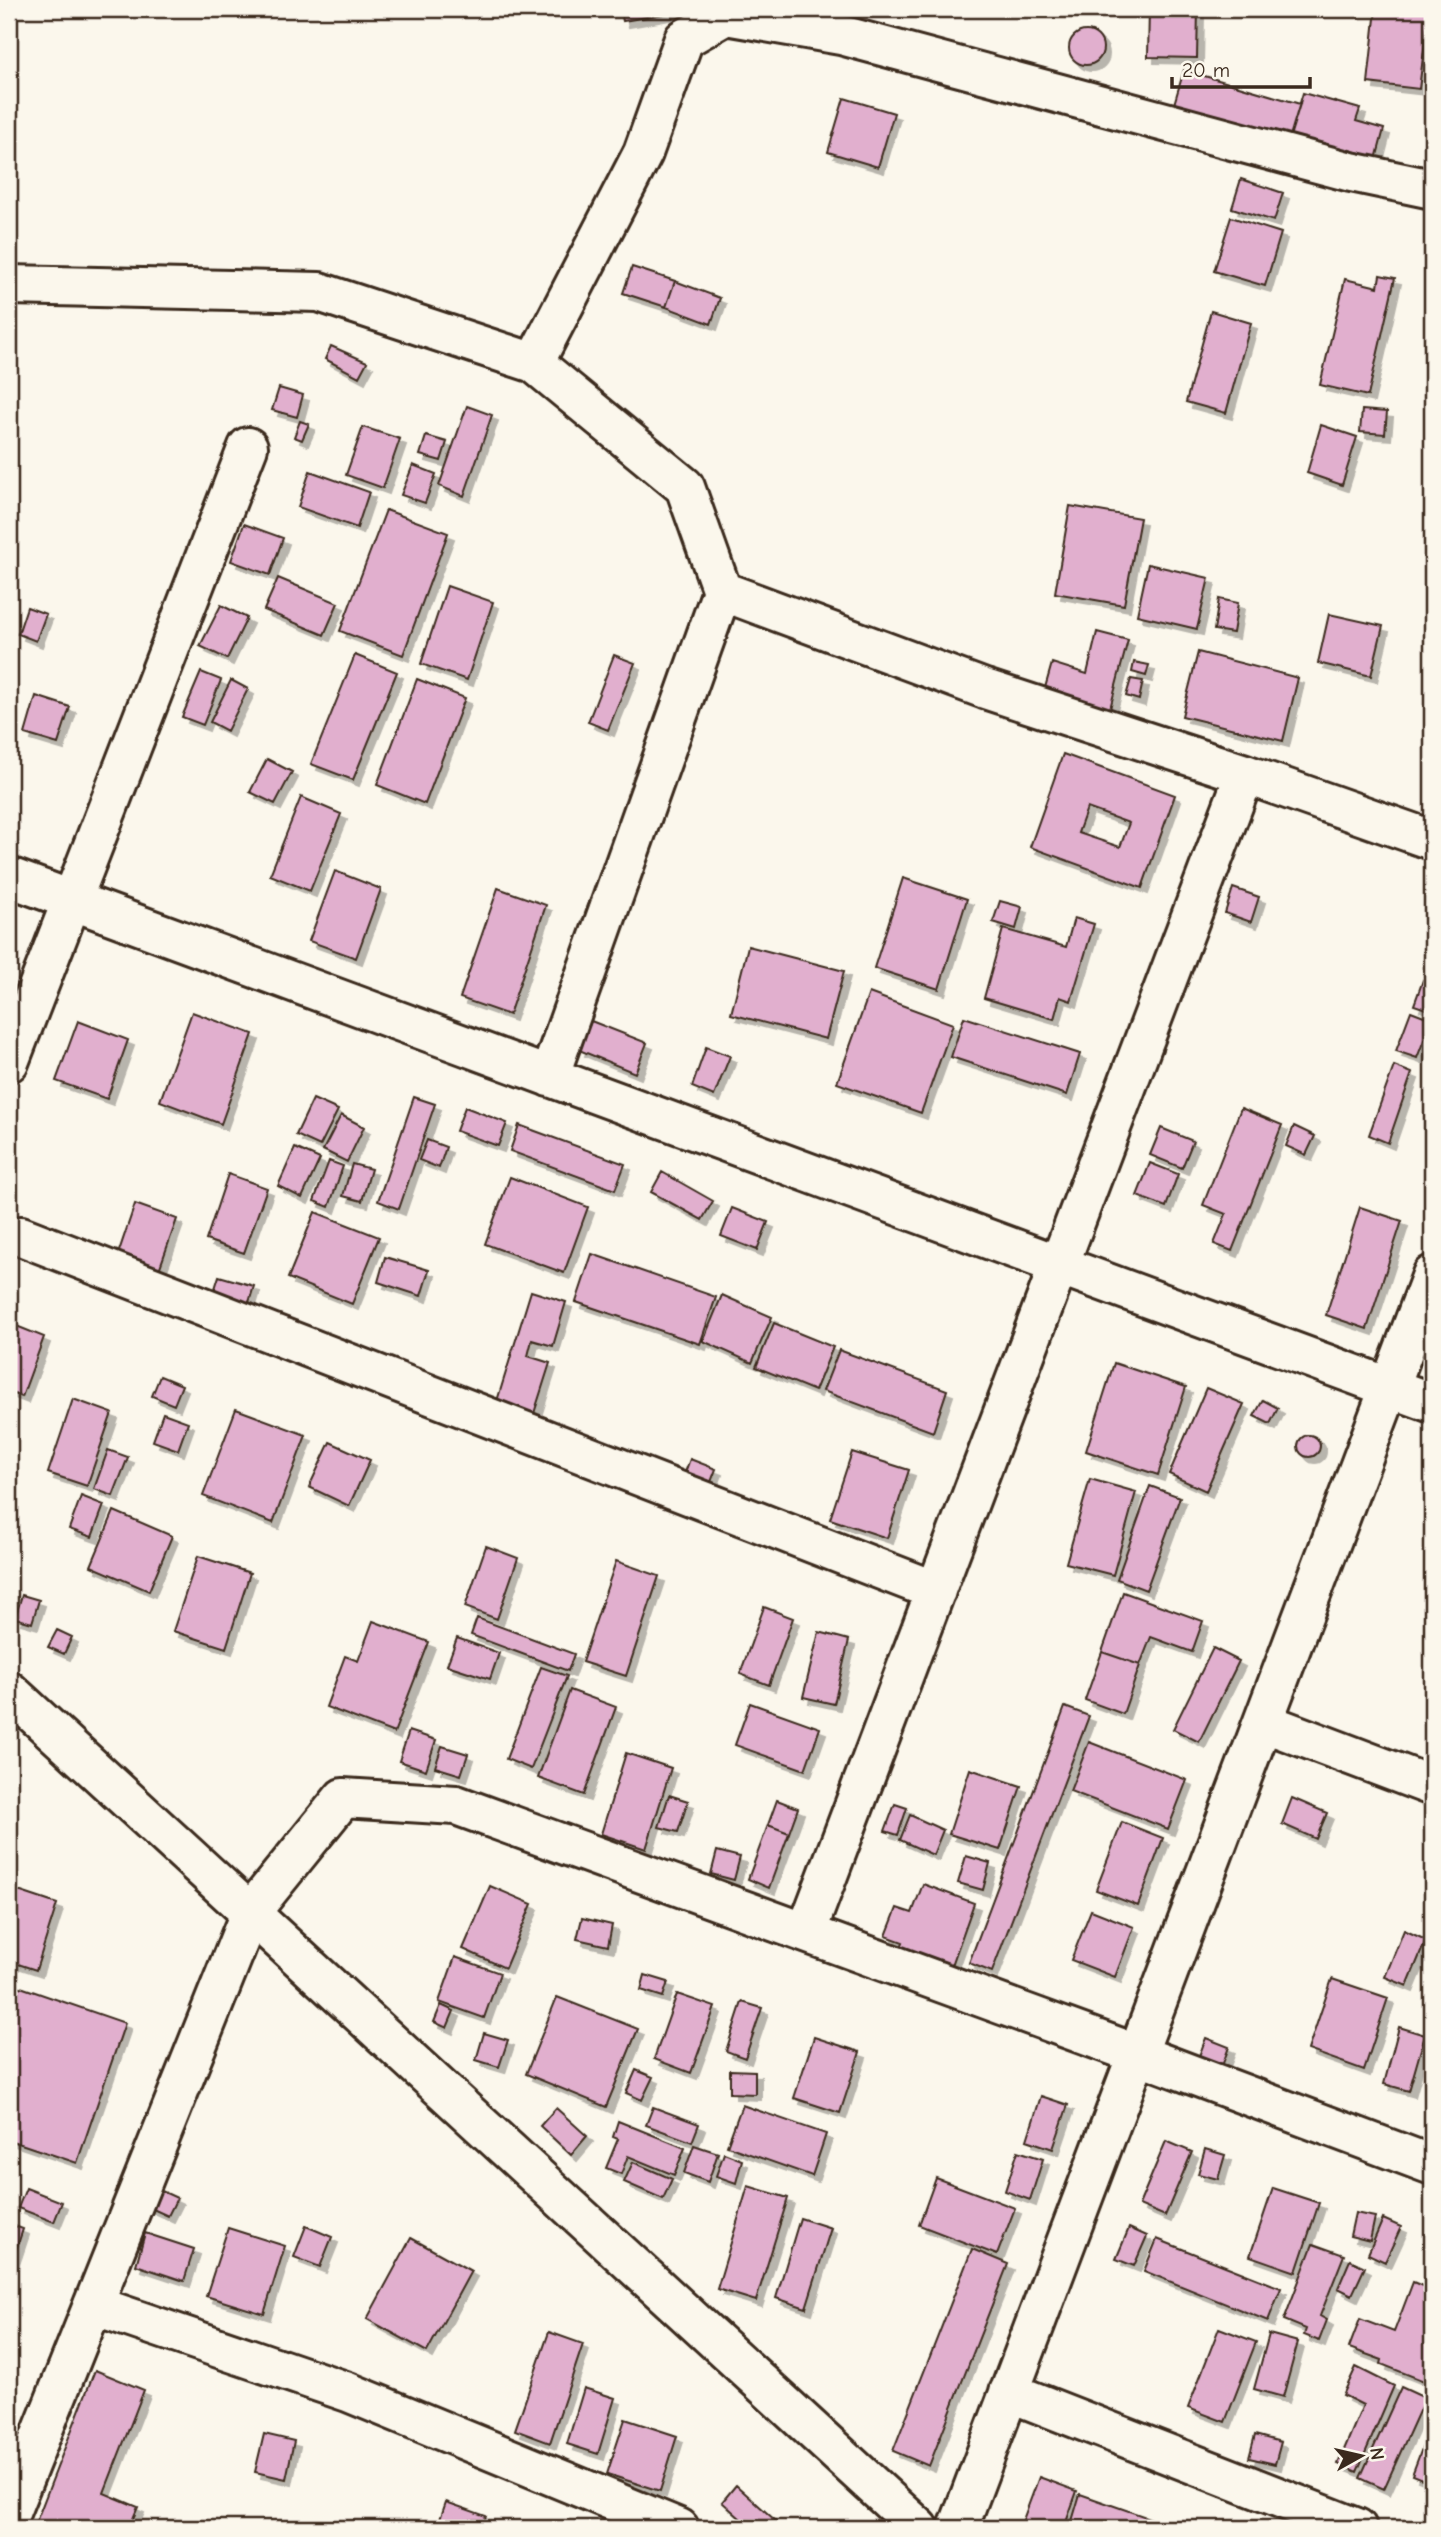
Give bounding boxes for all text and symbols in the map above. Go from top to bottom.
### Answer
scale bar [1172,46,1310,90]
text: 20 m [1182,58,1230,82]
north arrow [1326,2422,1396,2492]
text: N [1365,2446,1389,2461]

